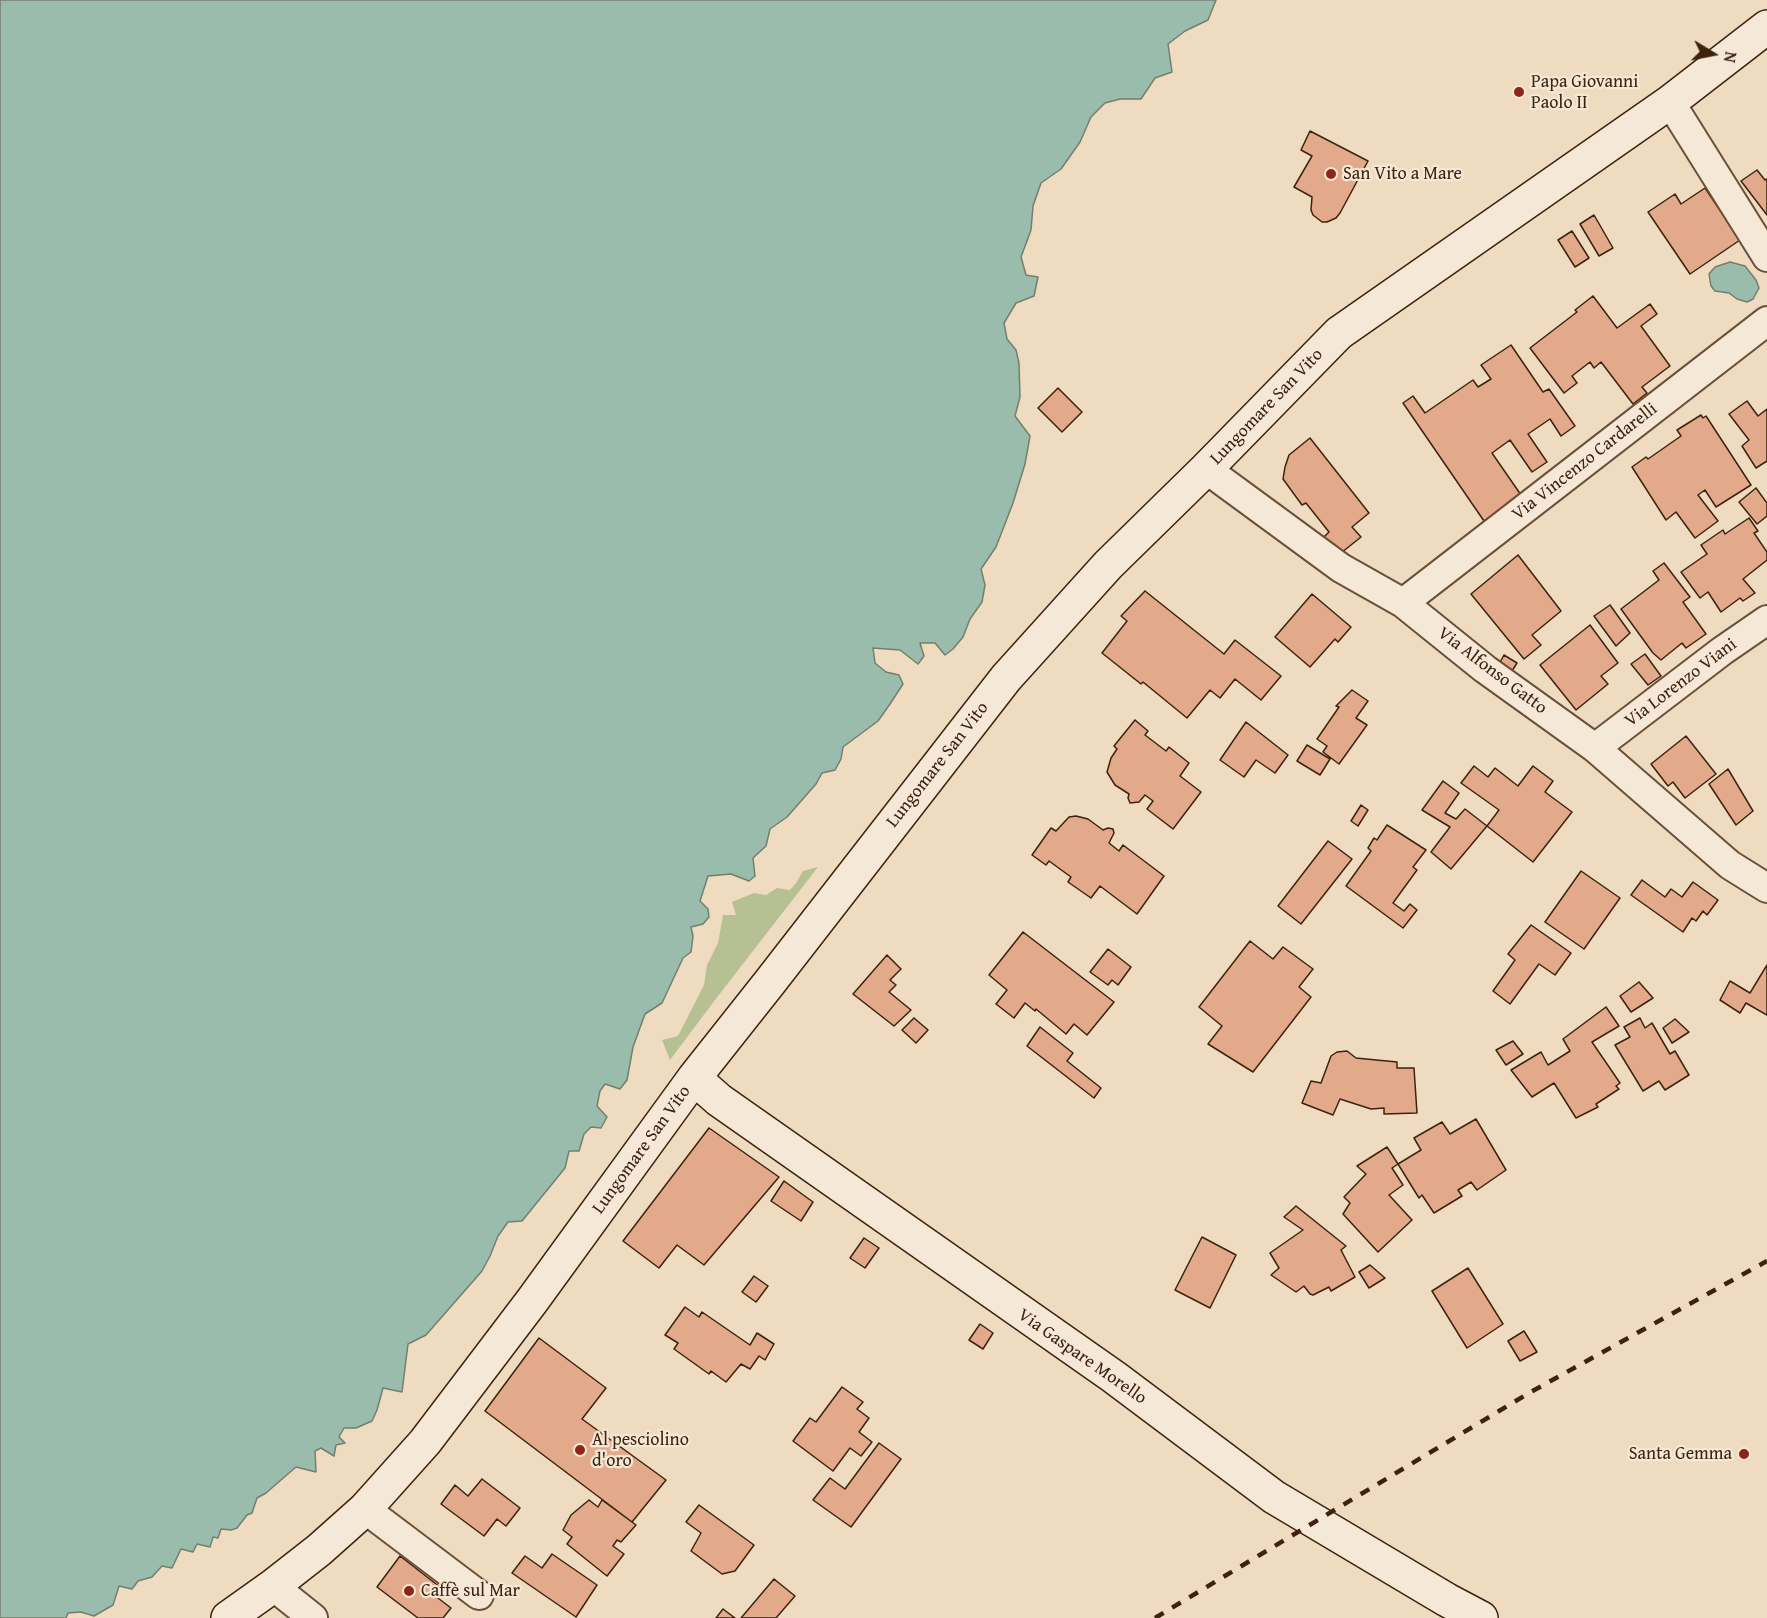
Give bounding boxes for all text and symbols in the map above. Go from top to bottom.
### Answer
north arrow [1683,24,1743,84]
text: N [1718,50,1743,64]
place label: Papa Giovanni Paolo II [1531,71,1638,113]
marker: Papa Giovanni Paolo II [1512,85,1526,99]
place label: San Vito a Mare [1343,163,1462,185]
marker: San Vito a Mare [1324,167,1338,181]
street label: Lungomare San Vito [1206,344,1328,470]
street label: Via Vincenzo Cardarelli [1508,399,1662,525]
street label: Via Alfonso Gatto [1433,623,1551,719]
street label: Via Lorenzo Viani [1621,634,1741,732]
street label: Lungomare San Vito [882,698,994,832]
street label: Lungomare San Vito [588,1082,696,1218]
street label: Via Gaspare Morello [1013,1305,1151,1409]
place label: Al pesciolino d'oro [592,1429,689,1472]
marker: Al pesciolino d'oro [573,1443,587,1457]
place label: Santa Gemma [1629,1443,1732,1465]
marker: Santa Gemma [1737,1447,1751,1461]
place label: Caffè sul Mar [421,1580,520,1602]
marker: Caffè sul Mar [402,1584,416,1598]

